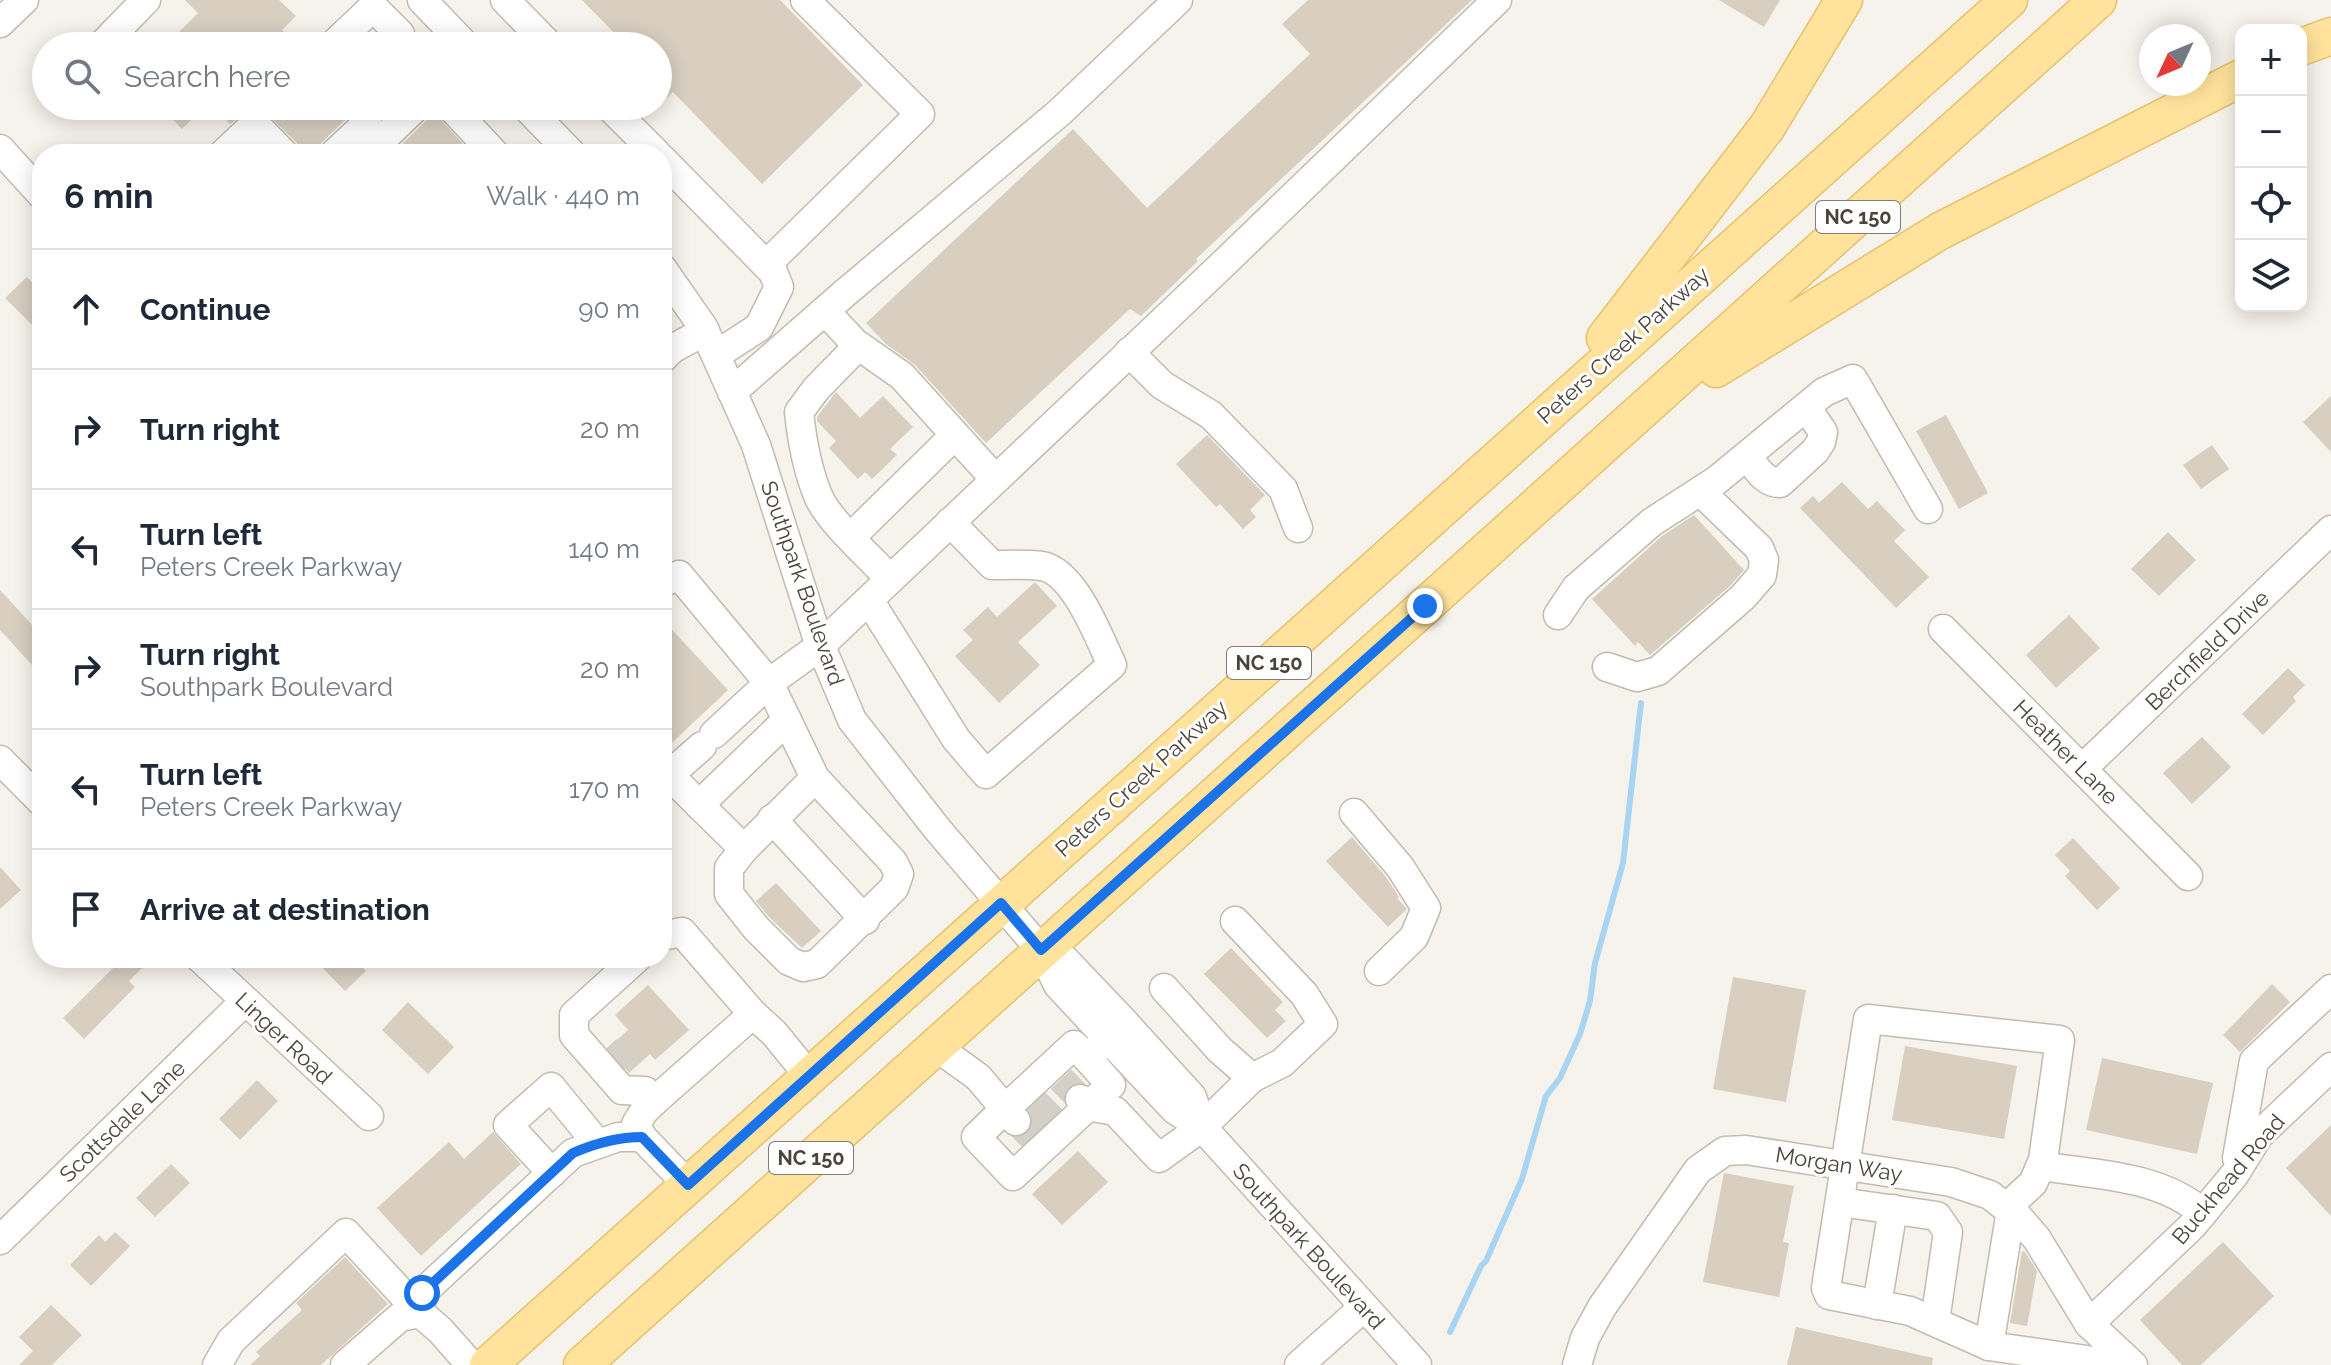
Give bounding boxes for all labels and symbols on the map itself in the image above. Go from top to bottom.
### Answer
north arrow [2139,24,2211,96]
road number: NC 150 [1816,201,1900,233]
street label: Peters Creek Parkway [1532,261,1714,429]
street label: Southpark Boulevard [756,478,850,688]
street label: Berchfield Drive [2140,585,2274,715]
route end [1407,588,1443,624]
road number: NC 150 [1227,647,1311,679]
street label: Peters Creek Parkway [1050,694,1232,862]
street label: Heather Lane [2008,694,2124,810]
street label: Linger Road [230,987,338,1089]
street label: Scottsdale Lane [54,1055,190,1187]
street label: Buckhead Road [2166,1109,2290,1249]
street label: Morgan Way [1774,1141,1904,1187]
road number: NC 150 [769,1142,853,1174]
street label: Southpark Boulevard [1228,1158,1390,1334]
route start [404,1275,440,1311]

